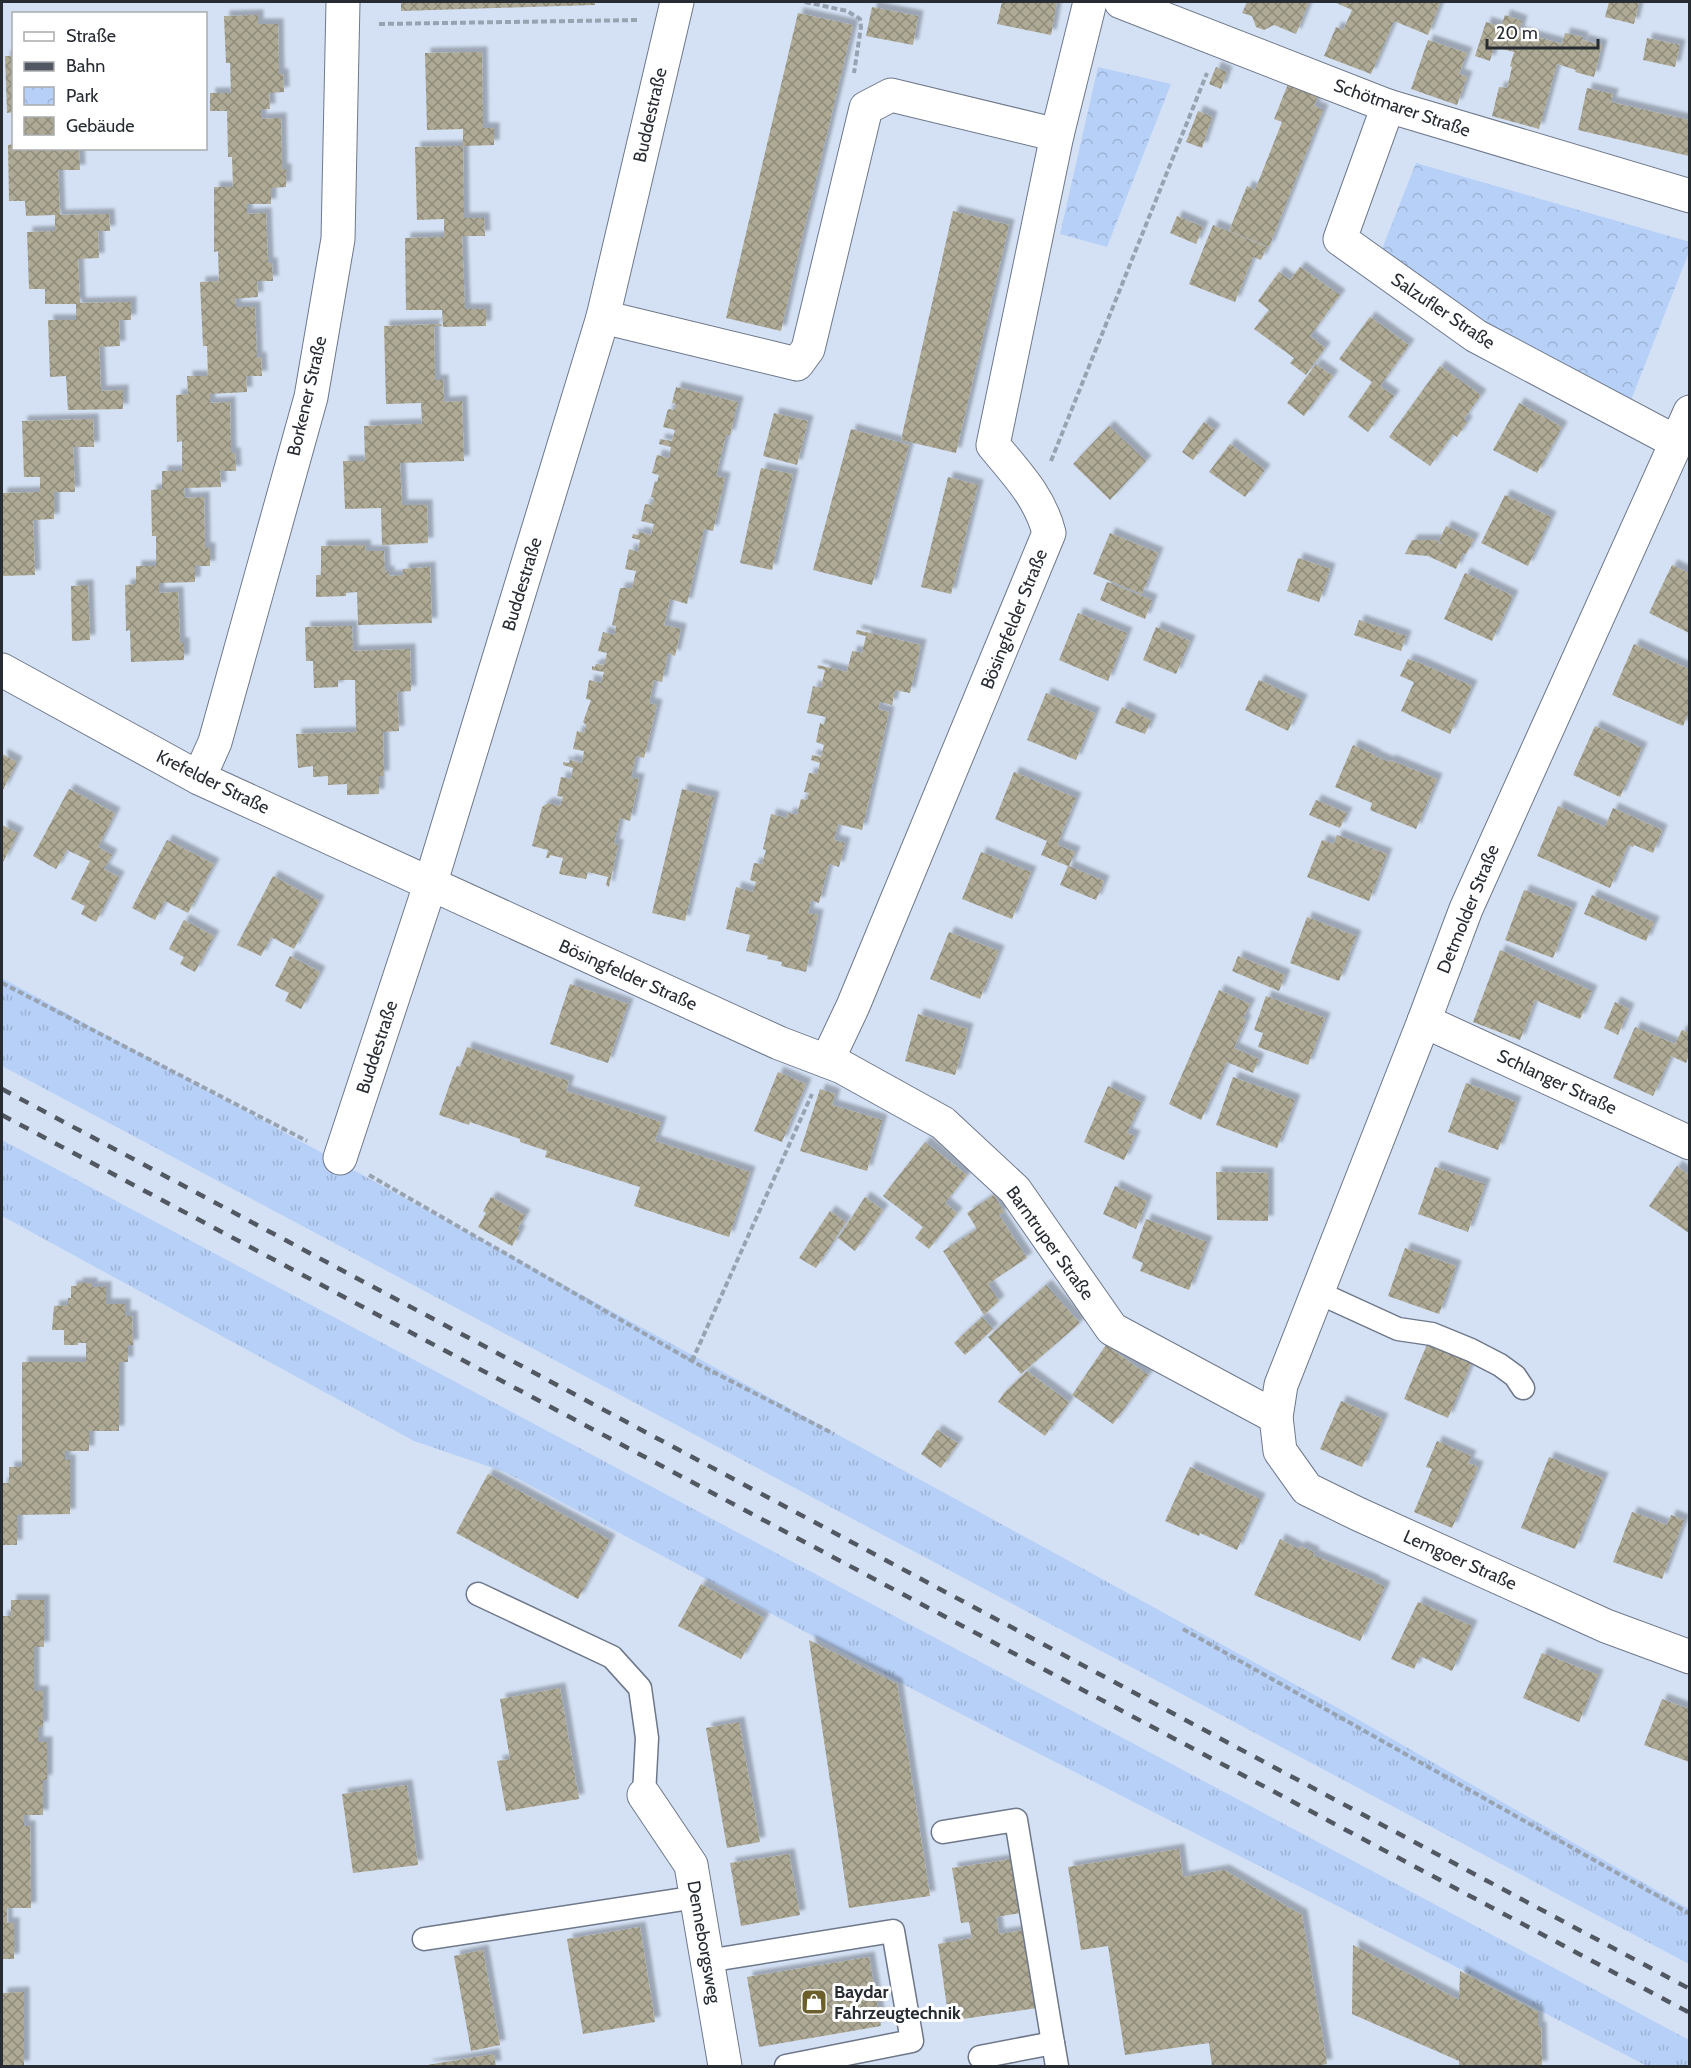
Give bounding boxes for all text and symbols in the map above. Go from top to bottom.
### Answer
legend [12,12,207,150]
scale bar [1487,12,1598,50]
text: 20 m [1496,22,1538,44]
text: Straße [66,25,116,47]
text: Bahn [66,55,105,77]
street label: Buddestraße [628,65,672,165]
street label: Schötmarer Straße [1331,74,1473,142]
text: Park [66,85,99,107]
text: Gebäude [66,115,135,137]
street label: Salzufler Straße [1387,268,1499,354]
street label: Borkener Straße [283,334,331,458]
street label: Buddestraße [497,535,547,633]
street label: Bösingfelder Straße [976,546,1052,692]
street label: Krefelder Straße [153,745,273,819]
street label: Detmolder Straße [1432,841,1504,977]
street label: Bösingfelder Straße [555,935,701,1015]
street label: Buddestraße [352,998,402,1096]
street label: Schlanger Straße [1494,1045,1620,1119]
street label: Barntruper Straße [1001,1182,1099,1304]
street label: Lemgoer Straße [1400,1525,1520,1595]
street label: Denneborgsweg [682,1879,726,2006]
place label: Baydar Fahrzeugtechnik [834,1981,961,2024]
shop icon: Baydar Fahrzeugtechnik [799,1987,829,2017]

